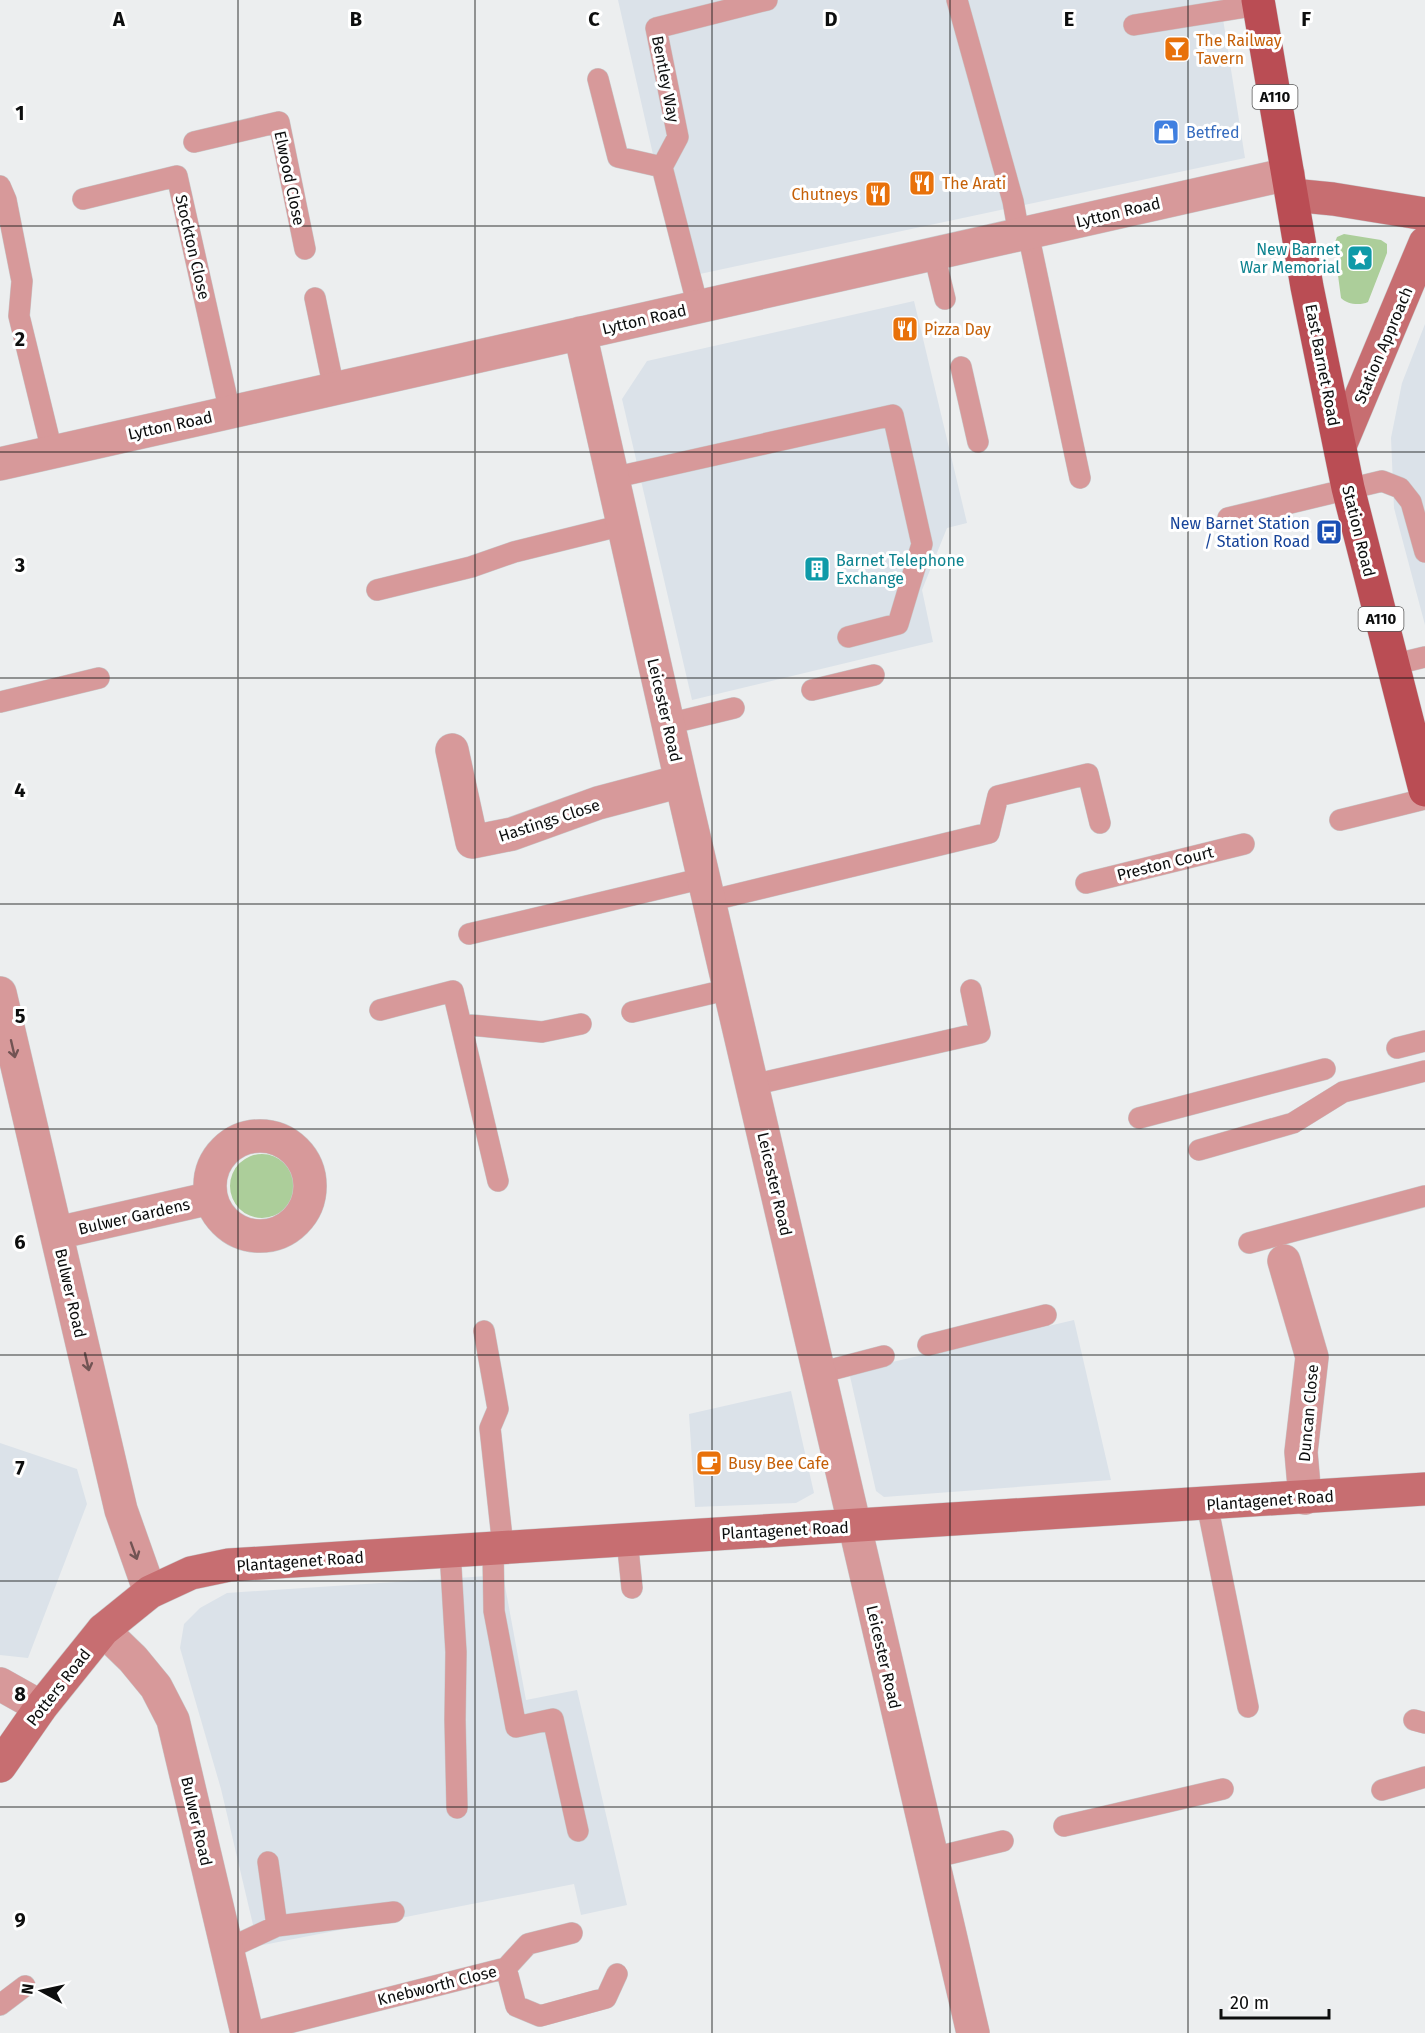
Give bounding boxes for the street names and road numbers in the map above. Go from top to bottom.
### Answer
street label: Bentley Way [648,34,683,124]
road number: A110 [1252,85,1298,109]
street label: Elwood Close [270,129,309,227]
street label: Stockton Close [171,193,214,301]
street label: Lytton Road [1074,194,1162,231]
street label: Station Approach [1350,284,1417,406]
street label: Lytton Road [600,301,688,338]
street label: East Barnet Road [1301,302,1344,428]
street label: Lytton Road [126,407,214,444]
street label: Station Road [1338,484,1379,579]
road number: A110 [1358,607,1404,631]
street label: Leicester Road [643,656,686,764]
street label: Hastings Close [496,795,602,846]
street label: Preston Court [1115,842,1215,885]
street label: Leicester Road [753,1130,796,1238]
street label: Bulwer Gardens [76,1194,192,1239]
street label: Bulwer Road [51,1247,90,1340]
street label: Duncan Close [1295,1364,1322,1463]
street label: Plantagenet Road [1206,1487,1334,1514]
street label: Plantagenet Road [721,1518,849,1543]
street label: Plantagenet Road [236,1548,364,1575]
street label: Leicester Road [862,1603,905,1711]
street label: Potters Road [22,1645,94,1730]
street label: Bulwer Road [177,1775,216,1868]
street label: Knebworth Close [375,1961,499,2010]

